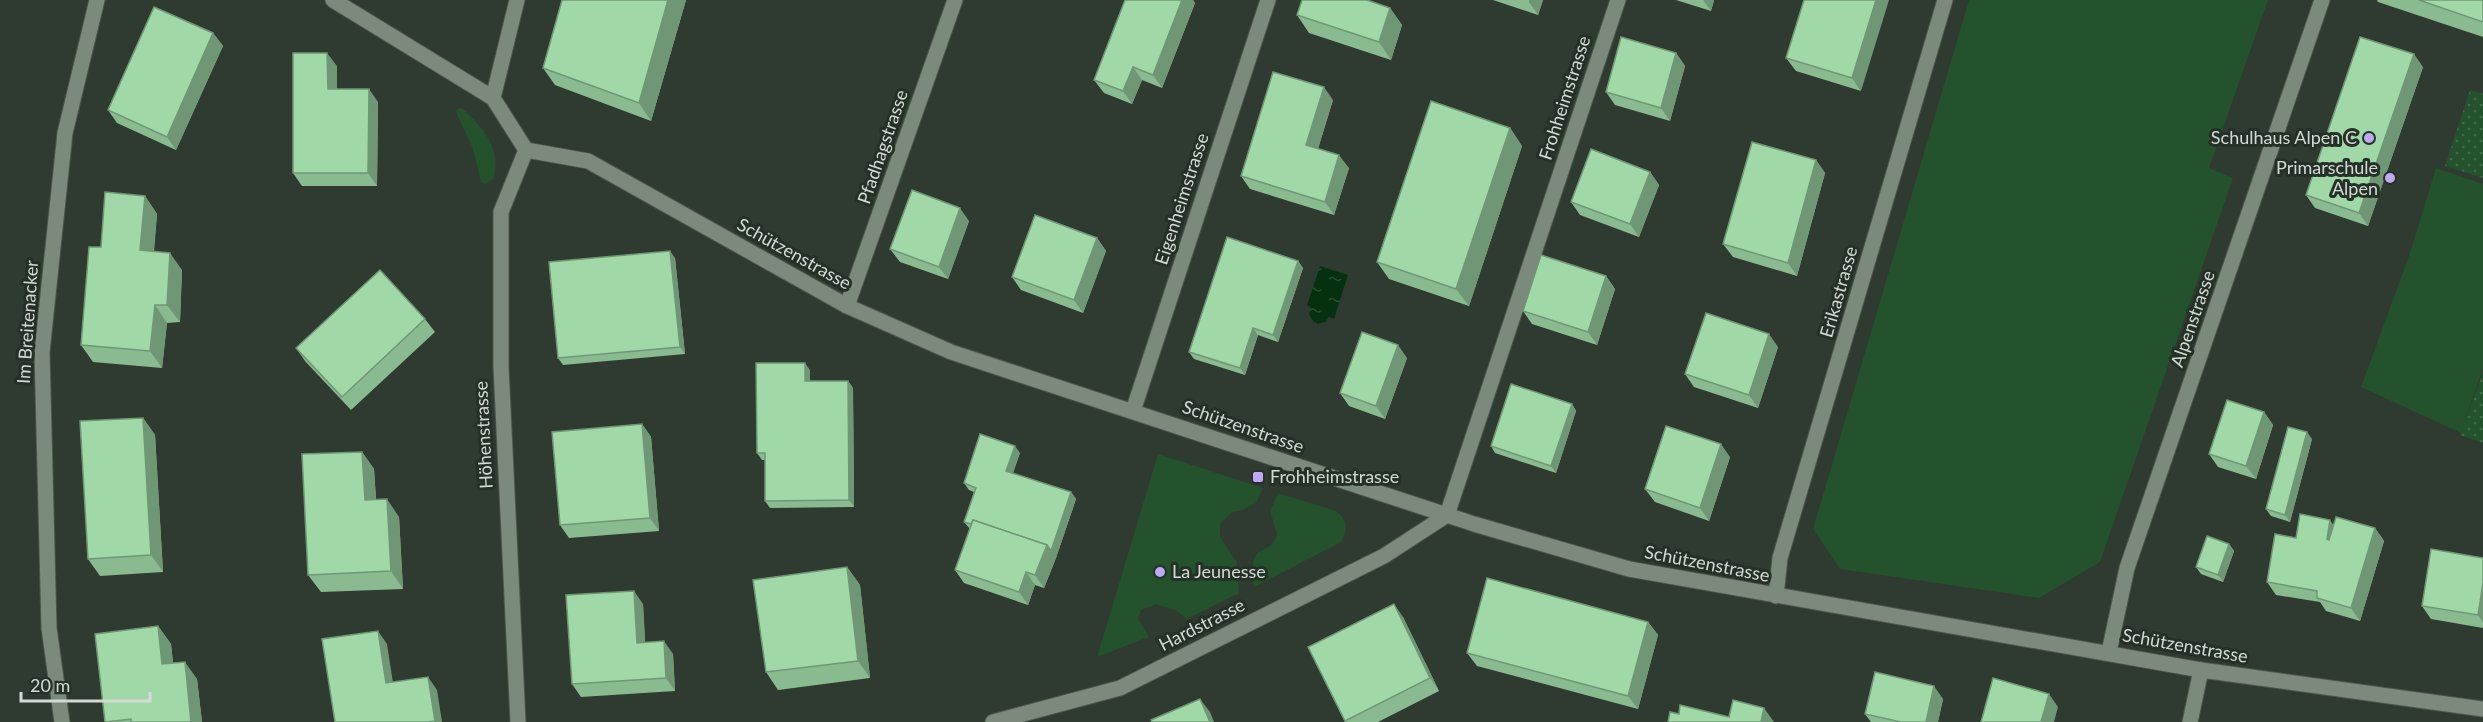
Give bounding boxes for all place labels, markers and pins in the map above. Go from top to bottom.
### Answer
place label: Schulhaus Alpen C [2211,126,2357,148]
marker: Schulhaus Alpen C [2362,131,2376,145]
place label: Primarschule Alpen [2276,156,2378,199]
marker: Primarschule Alpen [2383,171,2397,185]
place label: Frohheimstrasse [1270,465,1399,487]
marker: Frohheimstrasse [1251,470,1265,484]
place label: La Jeunesse [1172,560,1266,582]
marker: La Jeunesse [1153,565,1167,579]

